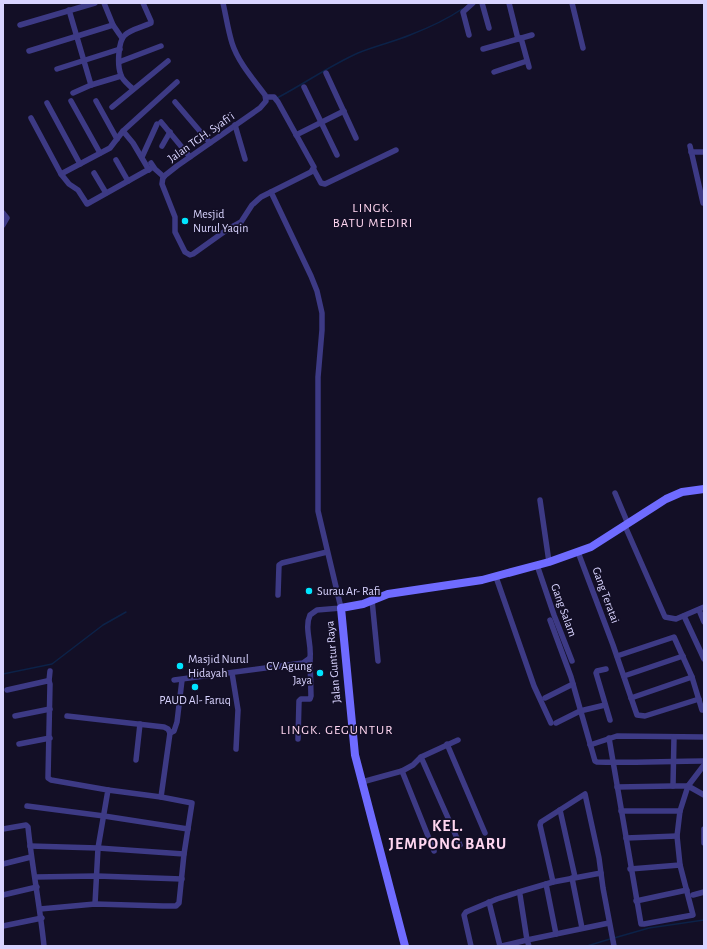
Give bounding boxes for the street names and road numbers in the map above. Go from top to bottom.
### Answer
street label: Jalan TGH. Syafi'i [166,110,237,165]
street label: Gang Teratai [590,565,622,625]
street label: Gang Salam [549,582,579,638]
street label: Jalan Guntur Raya [323,620,344,704]

